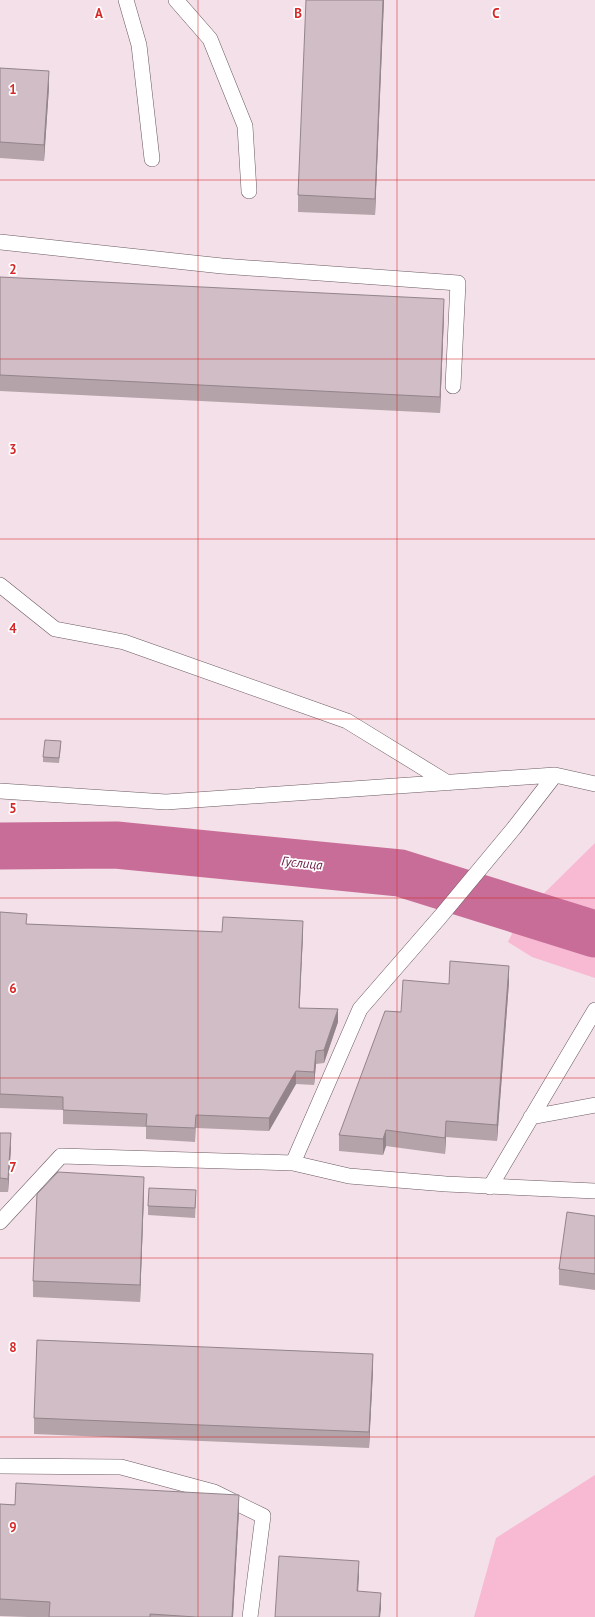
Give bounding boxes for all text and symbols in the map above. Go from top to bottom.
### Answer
text: A [95,5,103,22]
text: B [294,5,302,22]
text: C [492,5,500,22]
text: 1 [9,81,17,98]
text: 2 [9,261,17,278]
text: 3 [9,441,17,458]
text: 4 [9,620,17,637]
text: 5 [9,800,17,817]
water label: Гуслица [281,852,324,874]
text: 6 [9,980,17,997]
text: 7 [9,1159,17,1176]
text: 8 [9,1339,17,1356]
text: 9 [9,1519,17,1536]

